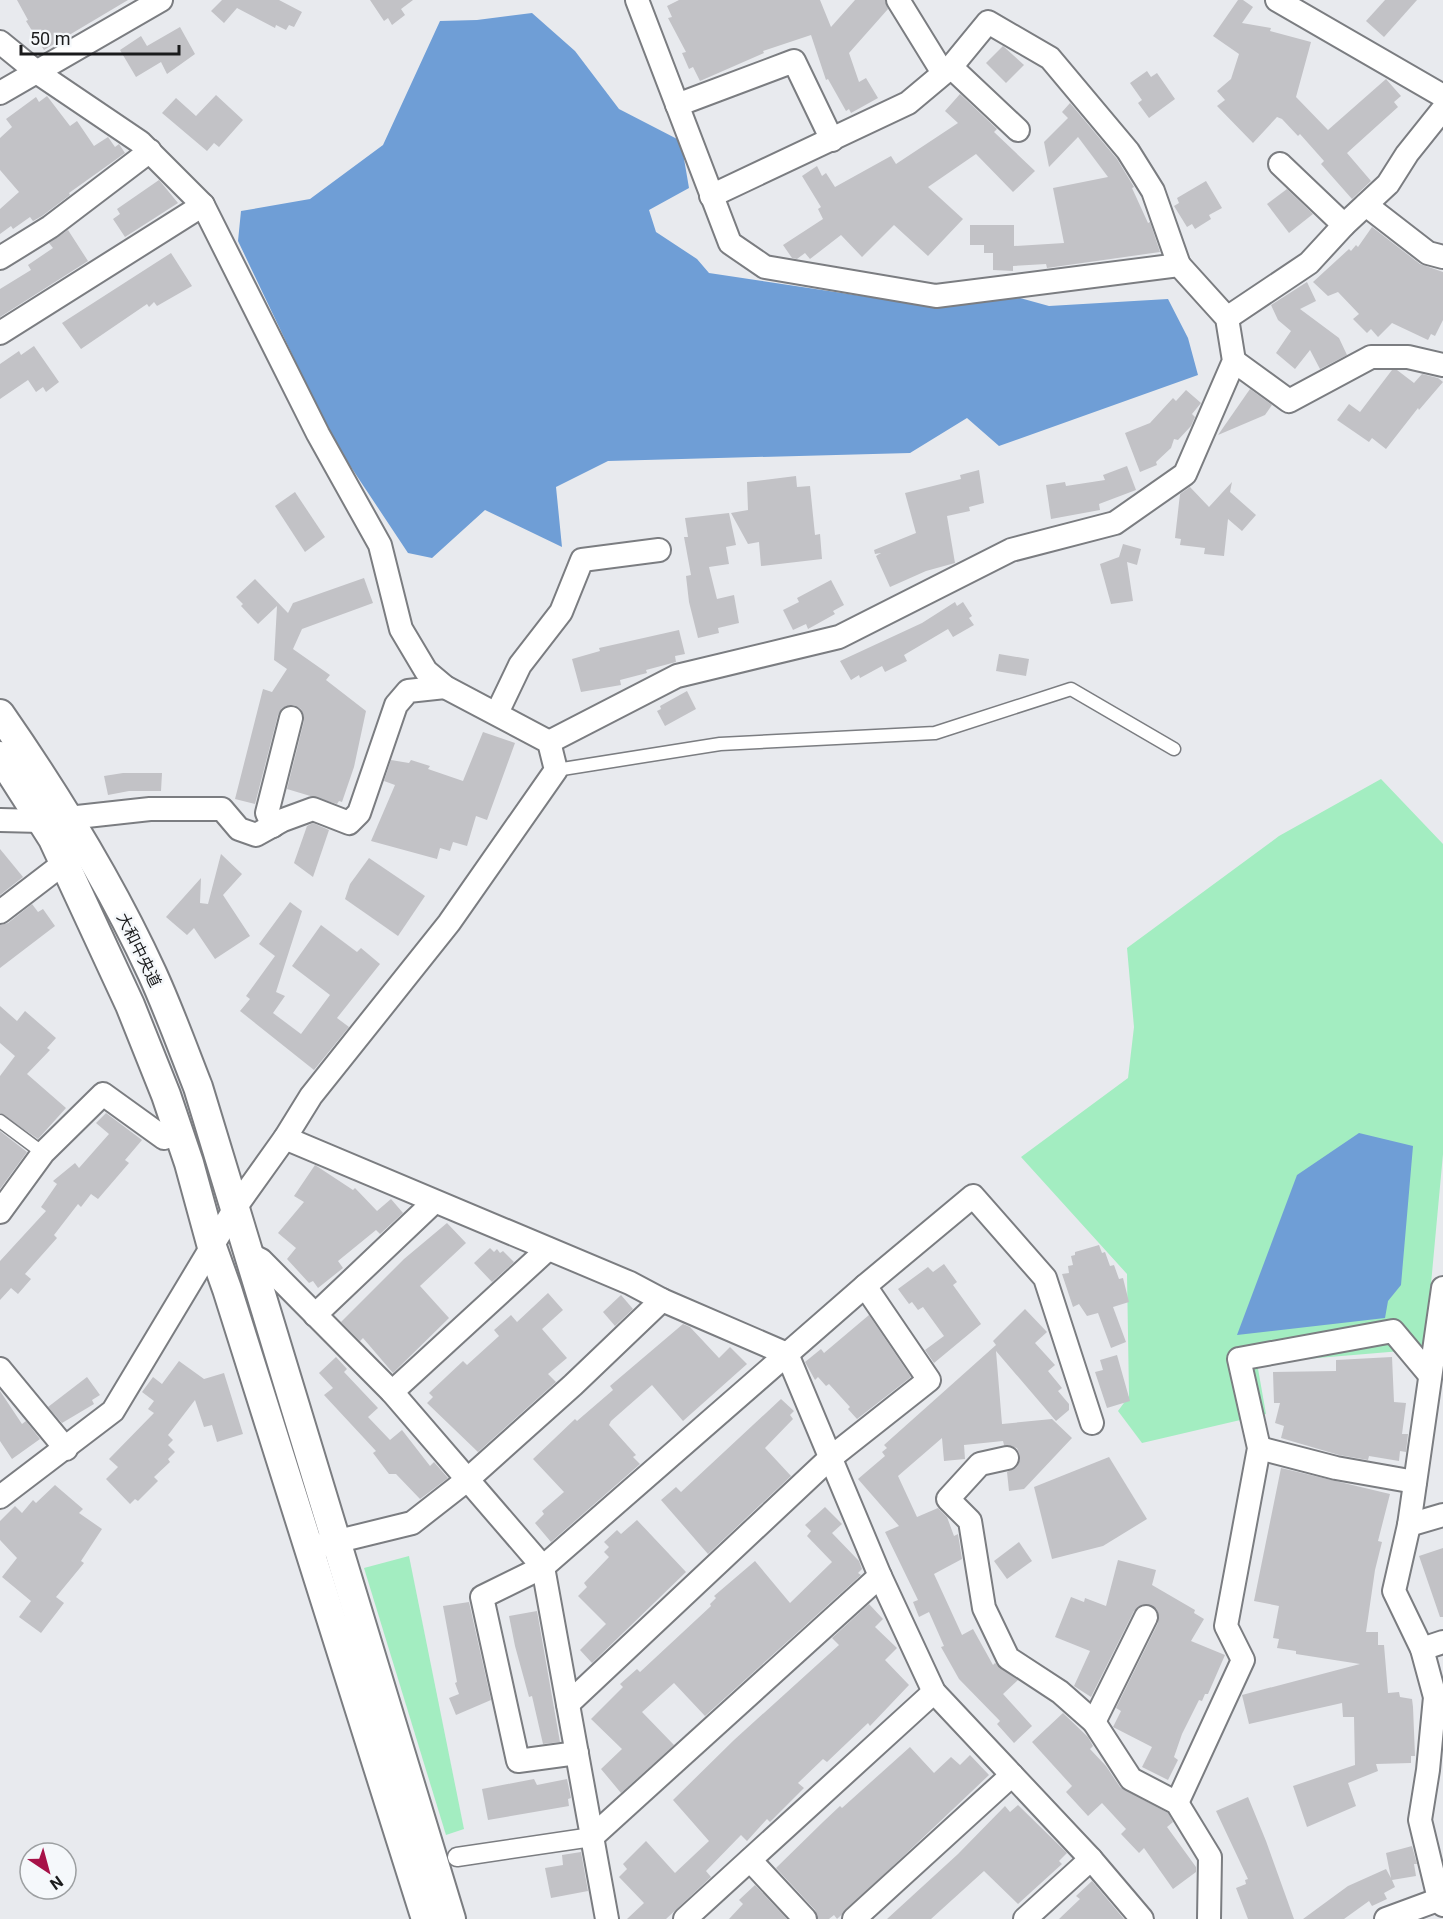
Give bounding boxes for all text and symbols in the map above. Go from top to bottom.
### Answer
scale bar [21,18,178,56]
text: 50 m [30,28,70,49]
street label: 大和中央道 [113,910,165,990]
north arrow [18,1841,78,1901]
text: N [46,1872,67,1894]

